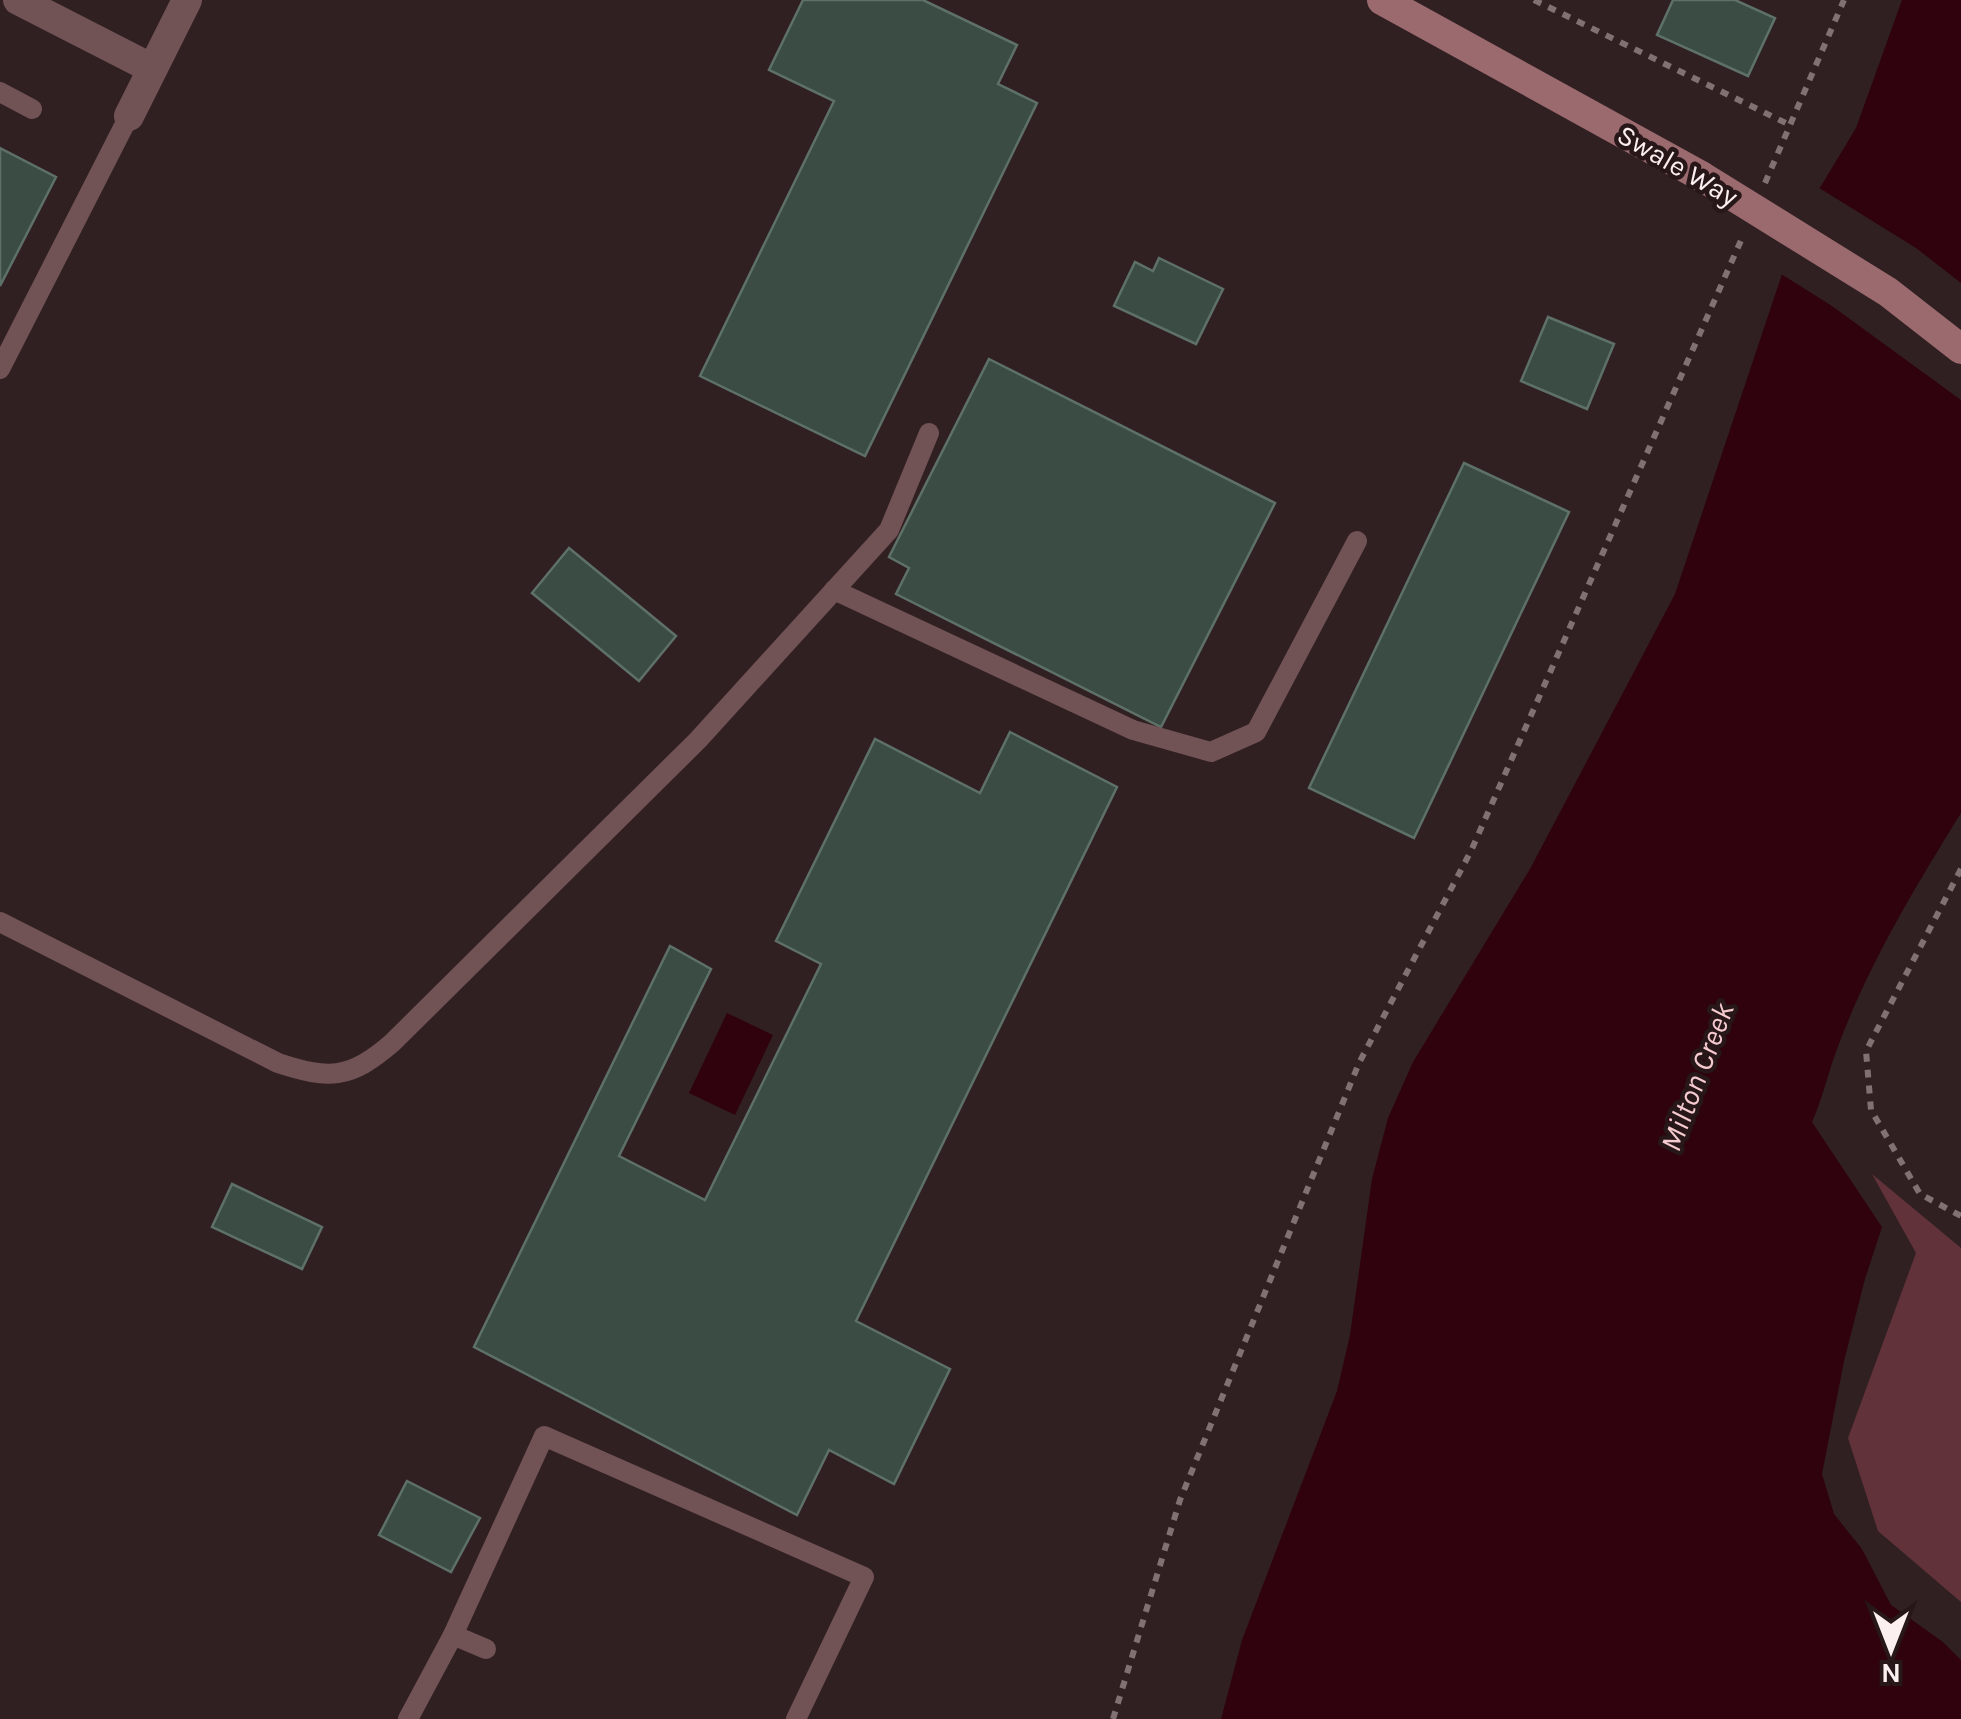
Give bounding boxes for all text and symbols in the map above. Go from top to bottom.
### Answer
street label: Swale Way [1611,118,1744,213]
water label: Milton Creek [1652,997,1742,1156]
north arrow [1841,1599,1941,1699]
text: N [1881,1657,1901,1690]

